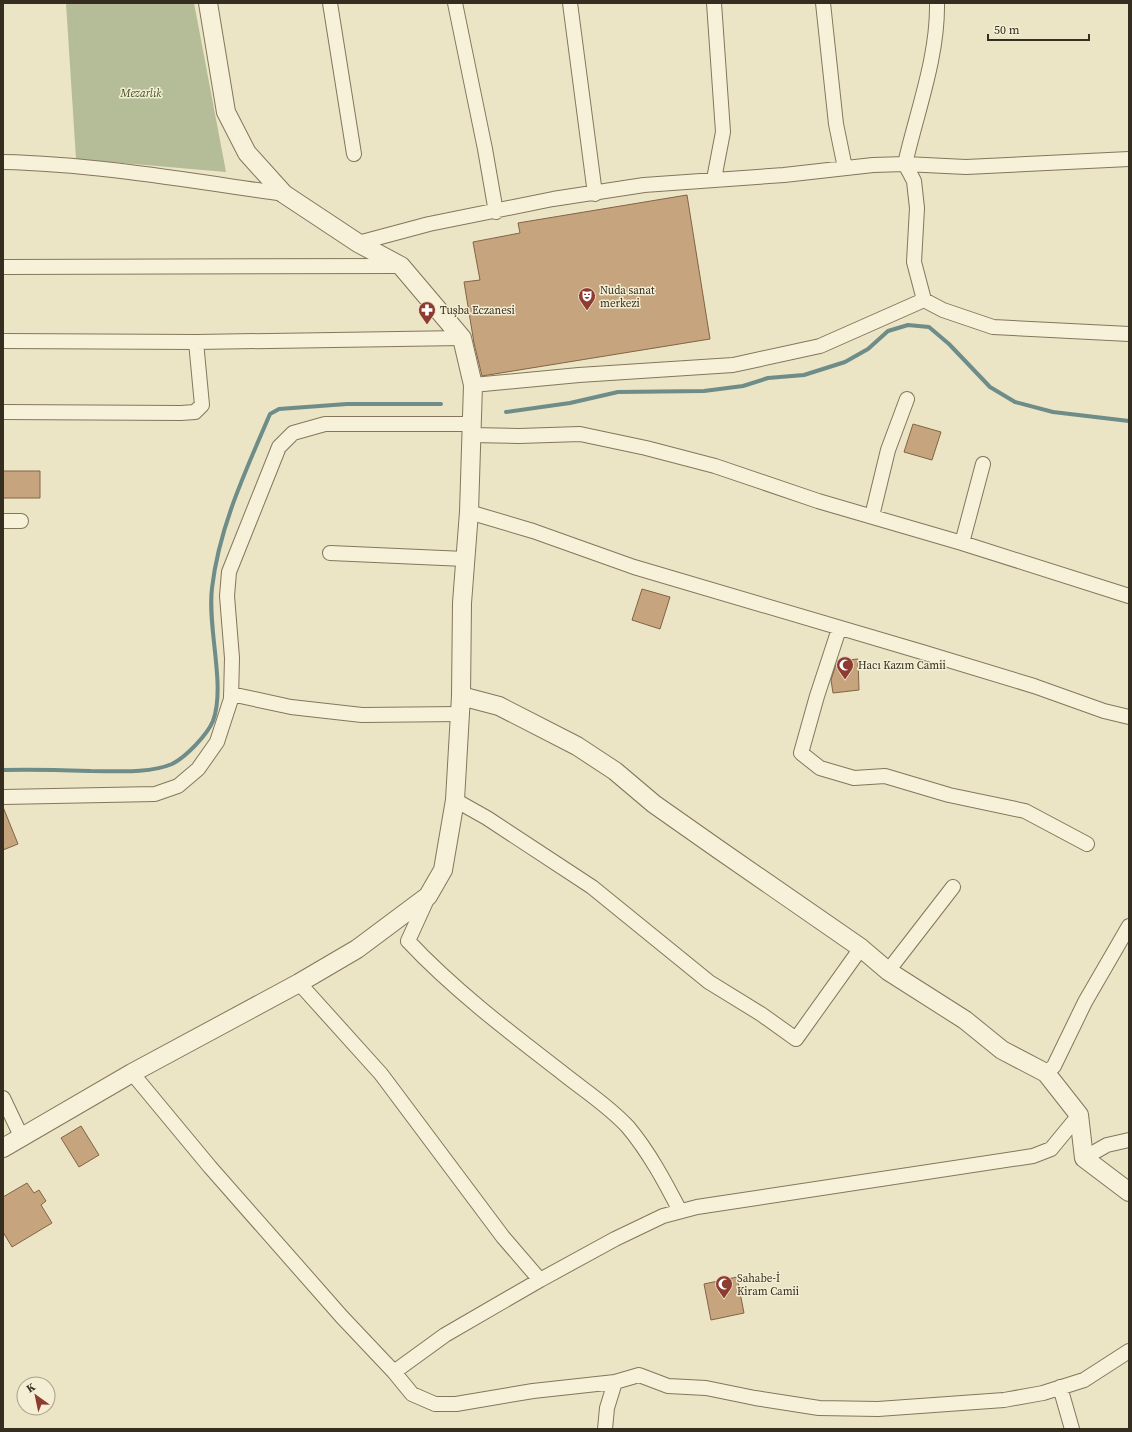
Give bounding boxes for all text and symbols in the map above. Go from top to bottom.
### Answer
scale bar [988,16,1089,42]
text: 50 m [994,22,1020,38]
park label: Mezarlık [120,86,162,101]
place label: Nuda sanat merkezi [600,283,655,311]
theatre icon: Nuda sanat merkezi [577,286,597,311]
pharmacy icon: Tuşba Eczanesi [417,300,437,325]
place label: Tuşba Eczanesi [440,303,515,318]
mosque icon: Hacı Kazım Camii [835,655,855,680]
place label: Hacı Kazım Camii [858,658,946,673]
place label: Sahabe-İ Kiram Camii [737,1271,799,1299]
mosque icon: Sahabe-İ Kiram Camii [714,1274,734,1299]
north arrow [16,1376,56,1416]
text: K [24,1379,38,1396]

